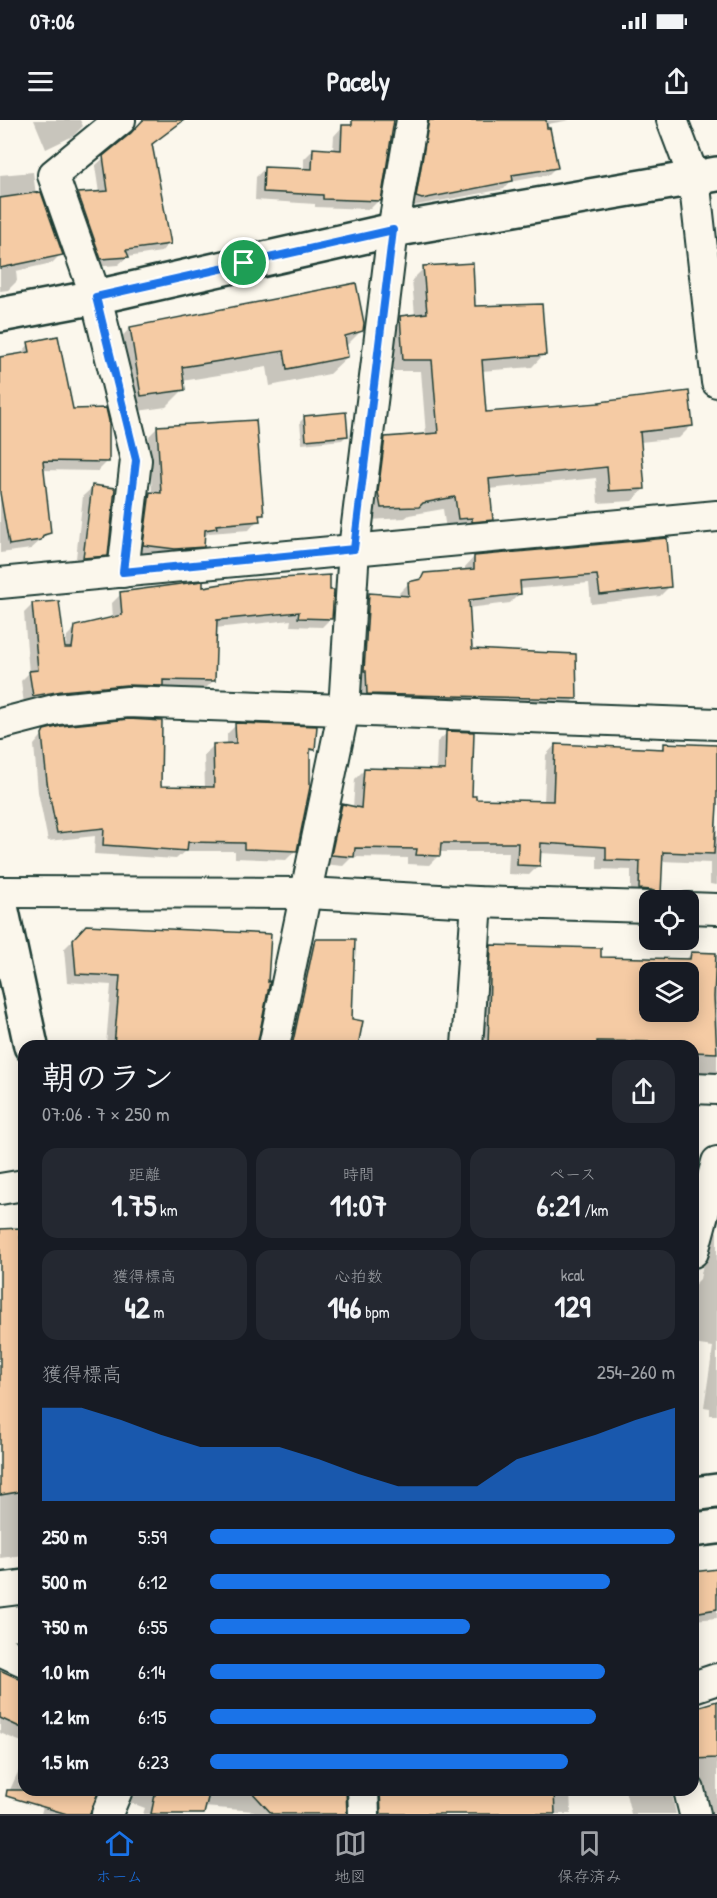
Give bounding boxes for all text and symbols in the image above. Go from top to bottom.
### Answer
text: 07:06 [30,6,74,36]
text: Pacely [327,63,390,99]
icon: menu [24,65,57,98]
icon: share [660,65,693,98]
pin [218,237,269,288]
icon: arrive [227,246,260,279]
map controls [639,890,699,1022]
button: locate [639,890,699,950]
button: layers [639,962,699,1022]
text: 朝のラン [42,1055,174,1099]
button: share [612,1060,675,1123]
text: 07:06 · 7 × 250 m [42,1100,170,1127]
text: 距離 [128,1163,161,1185]
text: 時間 [342,1163,375,1185]
text: ペース [549,1163,596,1185]
text: 1.75 [111,1185,156,1225]
text: 11:07 [330,1185,387,1225]
text: 6:21 [537,1185,580,1225]
text: km [156,1199,178,1221]
text: /km [580,1199,608,1221]
text: kcal [561,1264,584,1286]
text: 獲得標高 [112,1265,177,1287]
text: 心拍数 [334,1265,383,1287]
text: 129 [555,1286,590,1326]
text: 42 [125,1287,150,1327]
text: 146 [327,1287,362,1327]
text: m [150,1301,164,1323]
text: bpm [362,1301,390,1323]
text: 254–260 m [597,1358,675,1385]
text: 獲得標高 [42,1360,122,1387]
text: 250 m [42,1523,87,1550]
text: 5:59 [138,1523,167,1550]
text: 500 m [42,1568,87,1595]
text: 6:12 [138,1568,167,1595]
text: 750 m [42,1613,88,1640]
text: 6:55 [138,1613,168,1640]
text: 1.0 km [42,1658,89,1685]
text: 6:14 [138,1658,165,1685]
text: 1.2 km [42,1703,89,1730]
text: 6:15 [138,1703,166,1730]
text: 1.5 km [42,1748,89,1775]
text: 6:23 [138,1748,169,1775]
tab: ホーム [95,1827,143,1887]
tab: 地図 [334,1827,367,1887]
tab: 保存済み [558,1827,622,1887]

